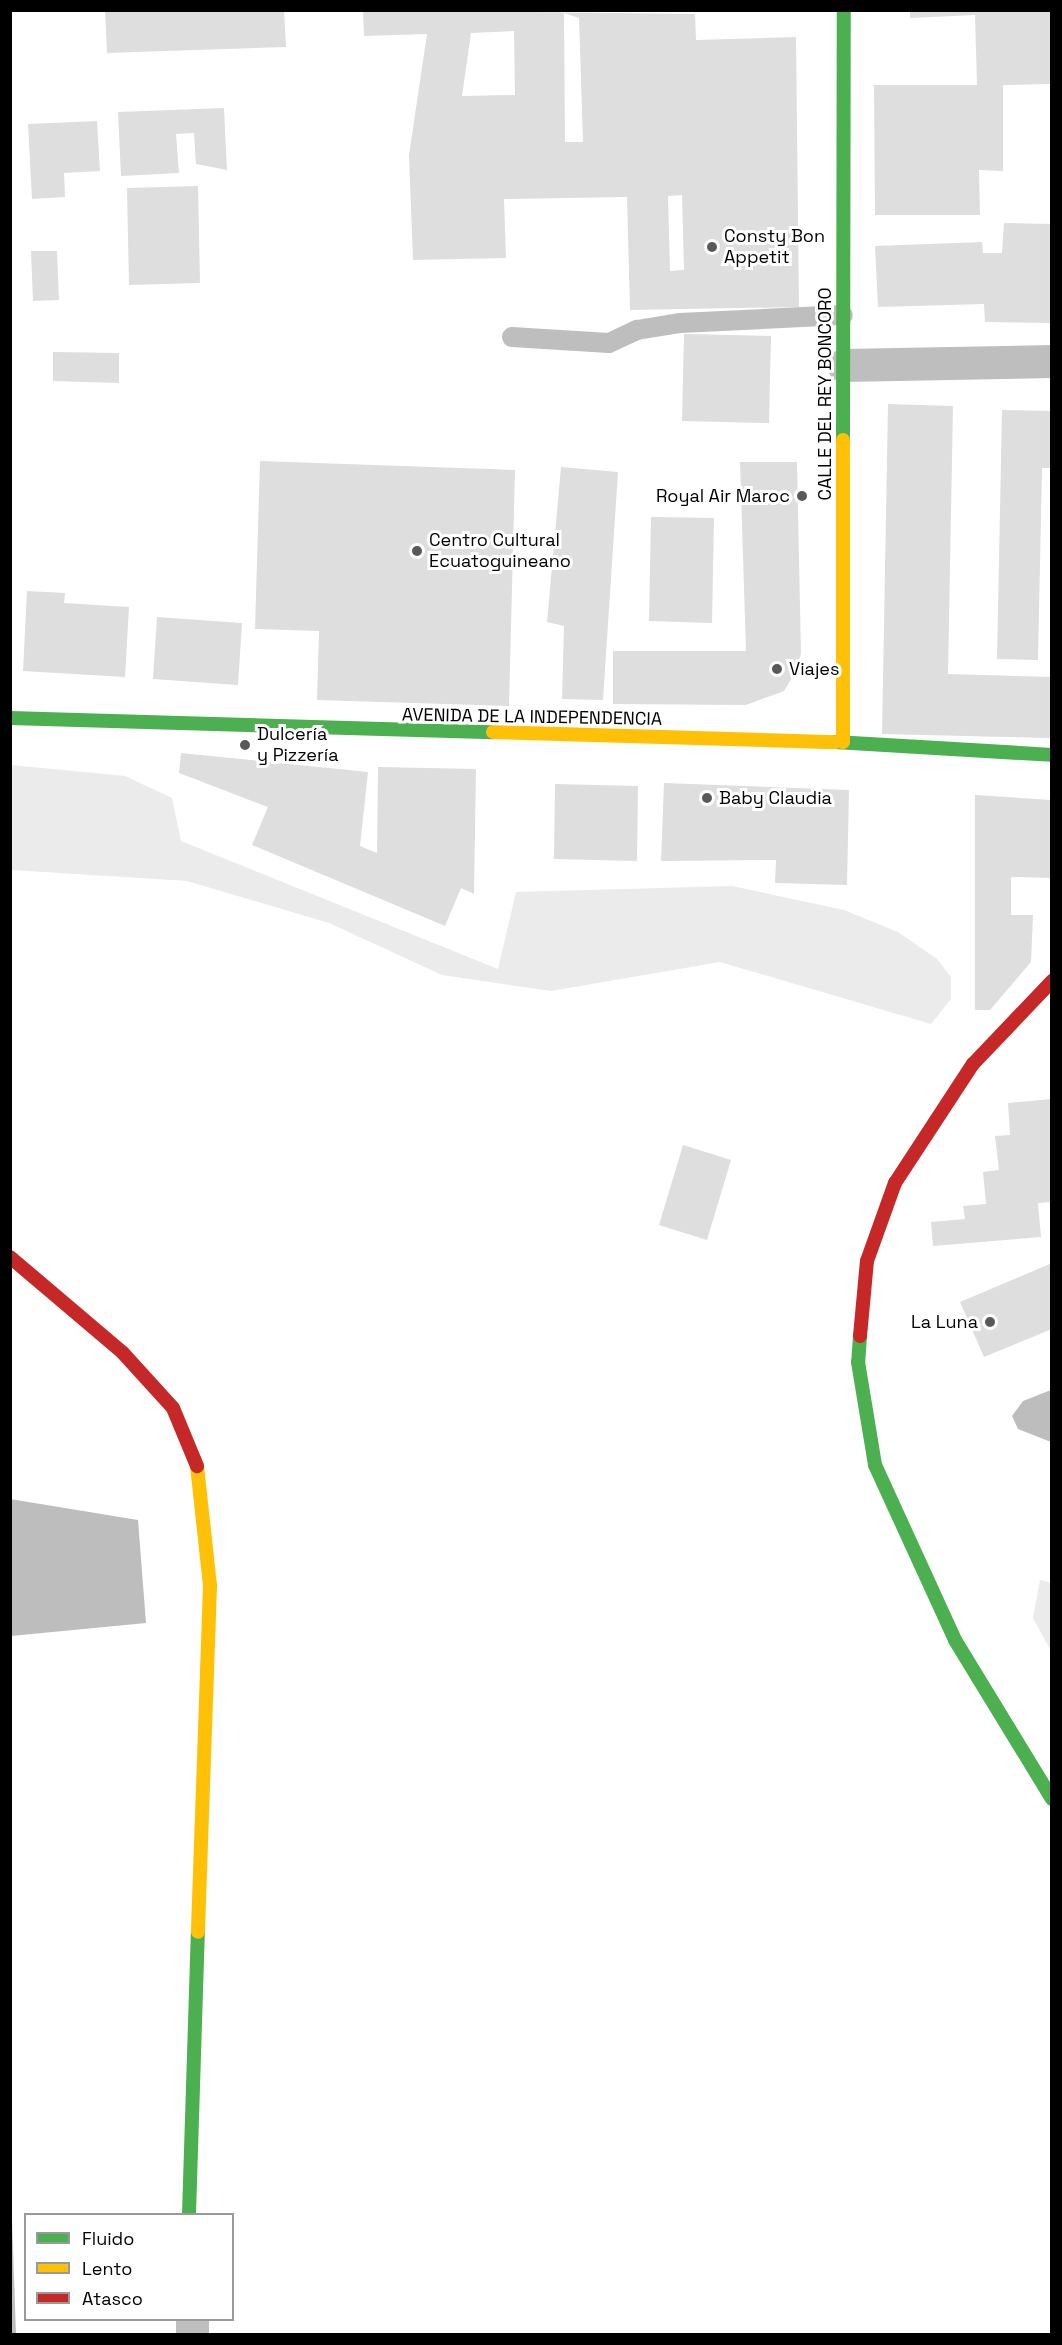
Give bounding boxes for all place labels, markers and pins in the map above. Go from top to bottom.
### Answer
place label: Consty Bon Appetit [724,226,825,268]
marker: Consty Bon Appetit [705,240,719,254]
place label: Royal Air Maroc [656,485,790,507]
marker: Royal Air Maroc [795,489,809,503]
place label: Centro Cultural Ecuatoguineano [429,530,571,572]
marker: Centro Cultural Ecuatoguineano [410,544,424,558]
place label: Viajes [789,658,839,680]
marker: Viajes [770,662,784,676]
place label: Dulcería y Pizzería [257,724,338,766]
marker: Dulcería y Pizzería [238,738,252,752]
place label: Baby Claudia [719,787,832,809]
marker: Baby Claudia [700,791,714,805]
place label: La Luna [911,1311,978,1333]
marker: La Luna [983,1315,997,1329]

